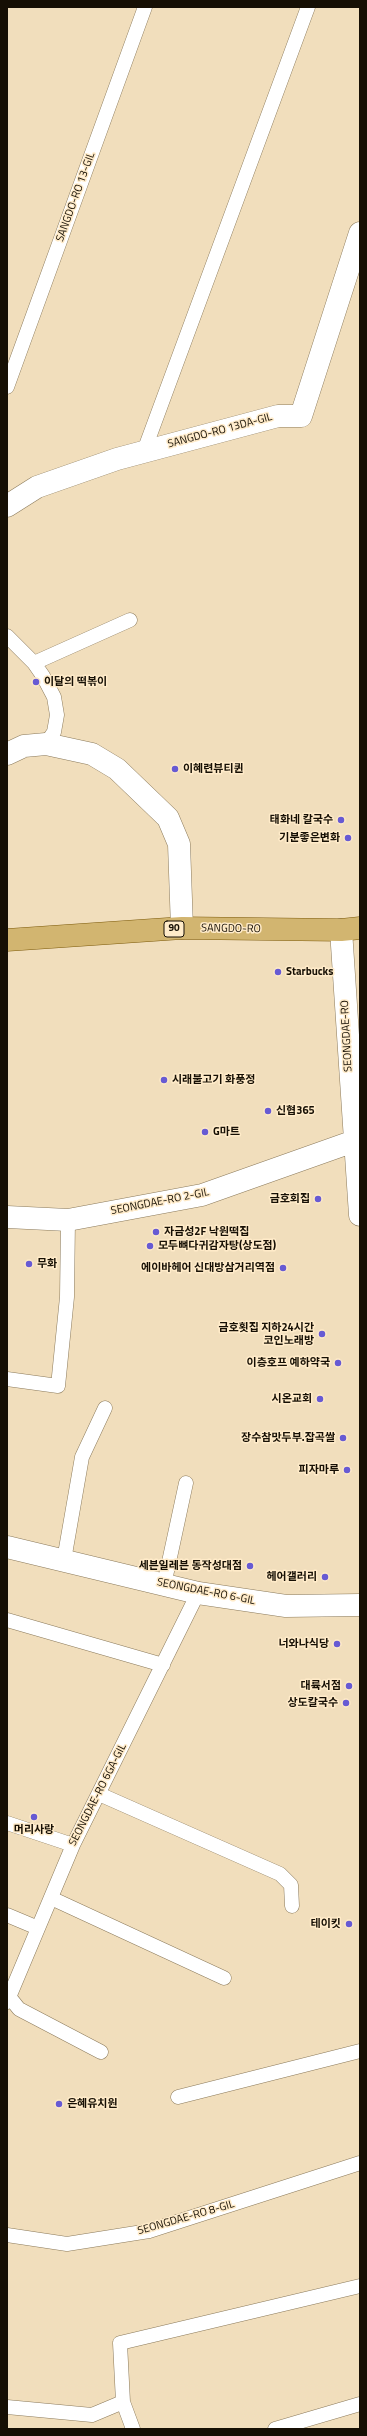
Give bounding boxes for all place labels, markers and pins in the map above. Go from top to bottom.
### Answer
place label: 이달의 떡볶이 [44,675,107,689]
marker: 이달의 떡볶이 [31,677,41,687]
place label: 이혜련뷰티퀸 [183,762,244,776]
marker: 이혜련뷰티퀸 [170,764,180,774]
place label: 태화네 칼국수 [270,813,333,827]
marker: 태화네 칼국수 [336,815,346,825]
place label: 기분좋은변화 [279,831,340,845]
marker: 기분좋은변화 [343,833,353,843]
place label: Starbucks [286,965,333,979]
marker: Starbucks [273,967,283,977]
place label: 시래불고기 화풍정 [172,1073,255,1087]
marker: 시래불고기 화풍정 [159,1075,169,1085]
place label: 신협365 [276,1104,315,1118]
marker: 신협365 [263,1106,273,1116]
place label: G마트 [213,1125,240,1139]
marker: G마트 [200,1127,210,1137]
place label: 금호회집 [270,1192,310,1206]
marker: 금호회집 [313,1194,323,1204]
place label: 자금성2F 낙원떡집 [164,1225,249,1239]
marker: 자금성2F 낙원떡집 [151,1227,161,1237]
place label: 모두뼈다귀감자탕(상도점) [158,1239,276,1253]
marker: 모두뼈다귀감자탕(상도점) [145,1241,155,1251]
place label: 무화 [37,1257,57,1271]
marker: 무화 [24,1259,34,1269]
place label: 에이바헤어 신대방삼거리역점 [141,1261,275,1275]
marker: 에이바헤어 신대방삼거리역점 [278,1263,288,1273]
place label: 금호횟집 지하24시간 코인노래방 [218,1321,314,1347]
marker: 금호횟집 지하24시간 코인노래방 [317,1329,327,1339]
place label: 이층호프 예하약국 [247,1356,330,1370]
marker: 이층호프 예하약국 [333,1358,343,1368]
place label: 시온교회 [272,1392,312,1406]
marker: 시온교회 [315,1394,325,1404]
place label: 장수참맛두부.잡곡쌀 [241,1431,335,1445]
marker: 장수참맛두부.잡곡쌀 [338,1433,348,1443]
place label: 피자마루 [299,1463,339,1477]
marker: 피자마루 [342,1465,352,1475]
place label: 세븐일레븐 동작성대점 [138,1559,242,1573]
marker: 세븐일레븐 동작성대점 [245,1561,255,1571]
place label: 헤어갤러리 [266,1570,317,1584]
marker: 헤어갤러리 [320,1572,330,1582]
place label: 너와나식당 [278,1637,329,1651]
marker: 너와나식당 [332,1639,342,1649]
place label: 대륙서점 [301,1679,341,1693]
marker: 대륙서점 [344,1681,354,1691]
place label: 상도칼국수 [287,1696,338,1710]
marker: 상도칼국수 [341,1698,351,1708]
marker: 머리사랑 [29,1812,39,1822]
place label: 머리사랑 [14,1823,54,1837]
place label: 테이킷 [311,1917,341,1931]
marker: 테이킷 [344,1919,354,1929]
place label: 은혜유치원 [67,2097,118,2111]
marker: 은혜유치원 [54,2099,64,2109]

